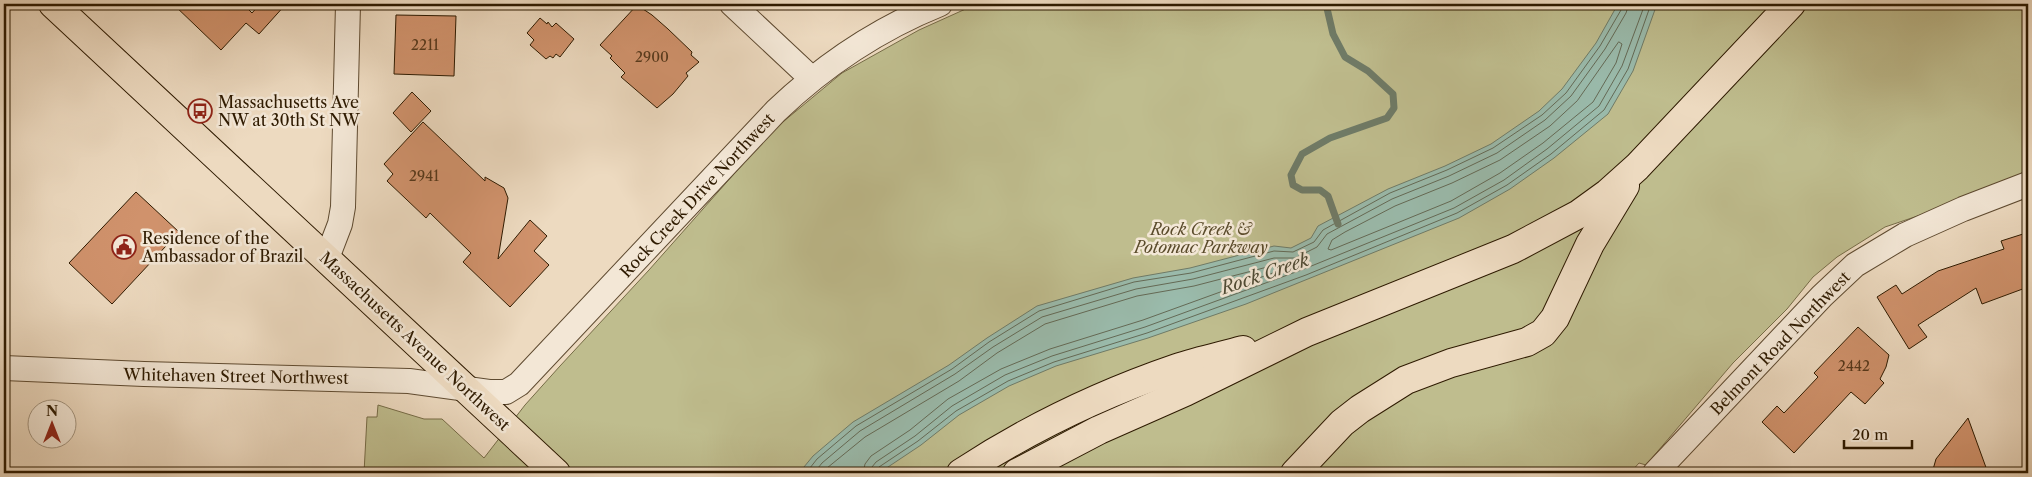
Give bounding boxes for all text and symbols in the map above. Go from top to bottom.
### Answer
house number: 2211 [411,36,439,54]
house number: 2900 [635,48,669,66]
place label: Massachusetts Ave NW at 30th St NW [218,92,360,130]
bus stop icon: Massachusetts Ave NW at 30th St NW [187,98,213,124]
street label: Rock Creek Drive Northwest [615,108,779,281]
house number: 2941 [409,167,439,185]
park label: Rock Creek & Potomac Parkway [1132,219,1268,257]
place label: Residence of the Ambassador of Brazil [141,228,304,266]
public building icon: Residence of the Ambassador of Brazil [111,234,137,260]
street label: Massachusetts Avenue Northwest [316,247,515,435]
water label: Rock Creek [1216,248,1313,300]
street label: Belmont Road Northwest [1706,267,1854,419]
house number: 2442 [1838,357,1870,375]
street label: Whitehaven Street Northwest [122,364,349,388]
north arrow [28,400,78,450]
text: N [46,402,58,420]
scale bar [1844,417,1912,449]
text: 20 m [1852,425,1888,444]

